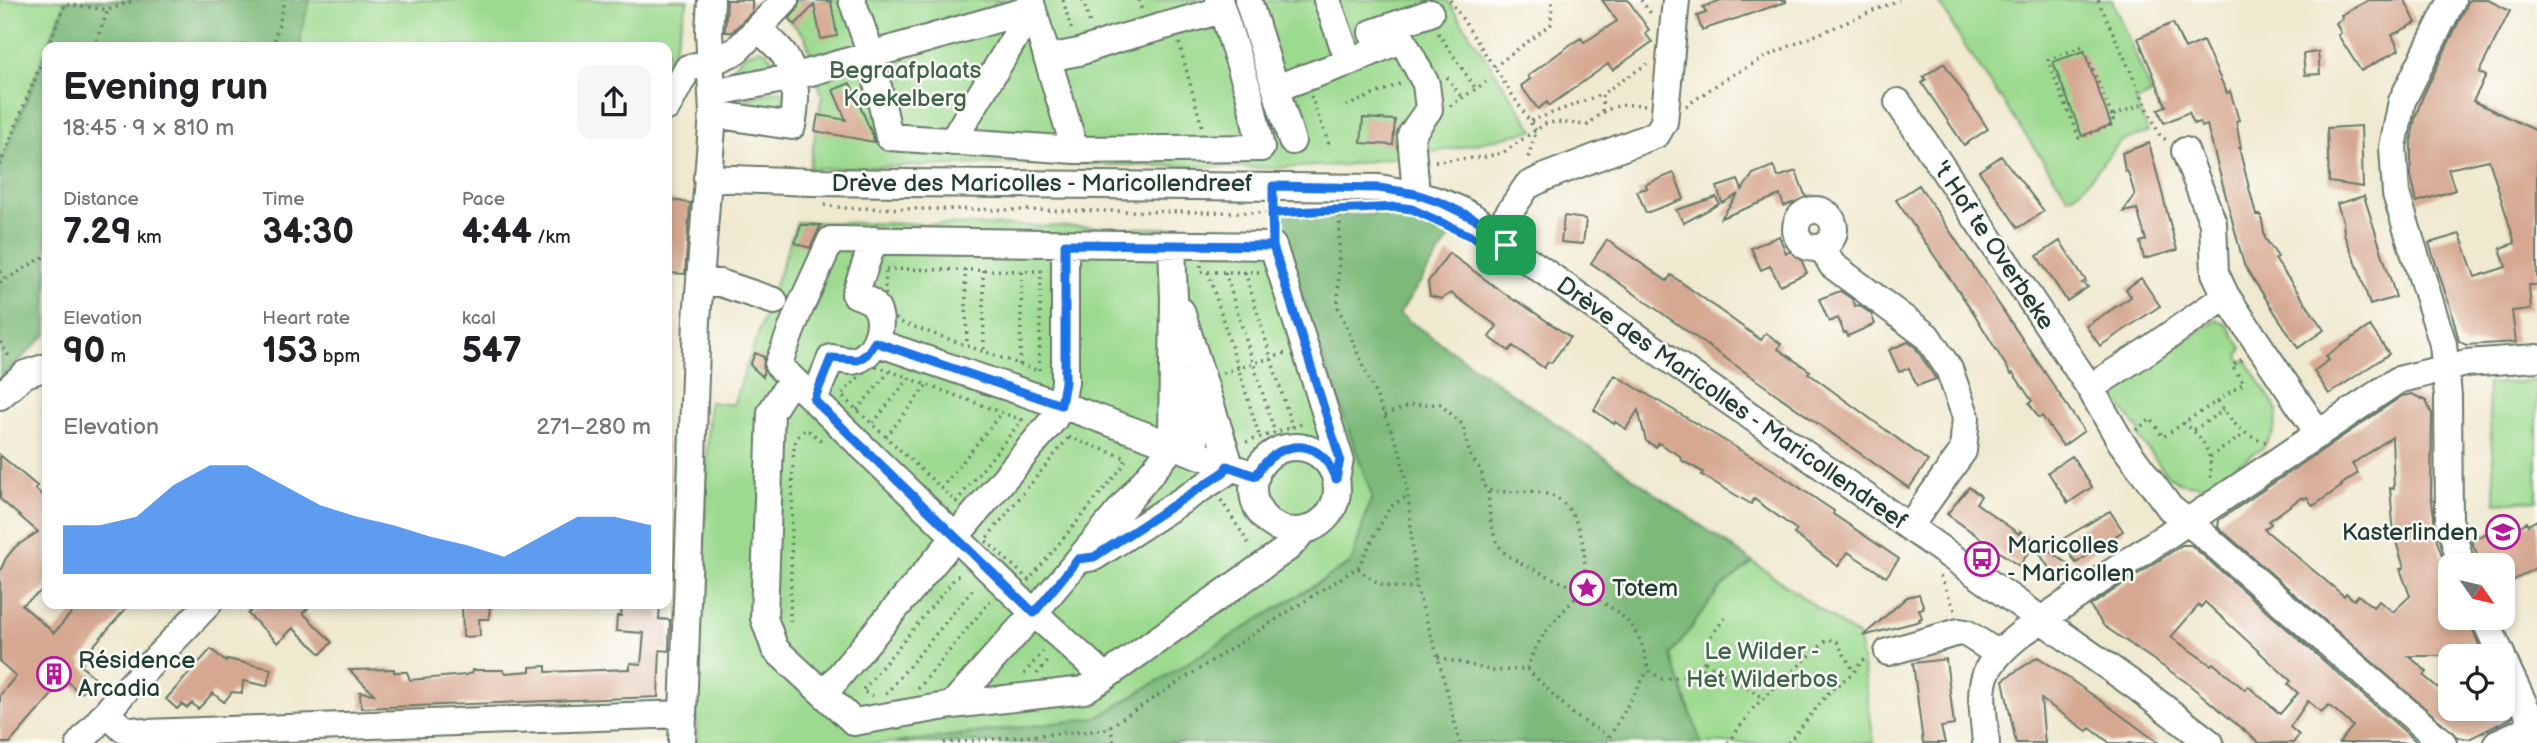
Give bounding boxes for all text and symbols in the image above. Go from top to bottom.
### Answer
park label: Begraafplaats Koekelberg [829,56,981,113]
text: Evening run [63,65,268,110]
button: share [577,65,651,139]
text: 18:45 · 9 × 810 m [63,114,234,142]
street label: 't Hof te Overbeke [1926,155,2061,335]
street label: Drève des Maricolles - Maricollendreef [832,169,1253,198]
text: Distance [63,188,139,211]
text: Time [262,188,304,211]
text: Pace [462,188,505,211]
text: 7.29 [63,211,132,254]
text: 34:30 [262,211,354,254]
text: 4:44 [462,211,532,254]
pin [1476,215,1536,275]
text: km [132,226,162,249]
text: /km [532,226,571,249]
icon: arrive [1487,226,1525,264]
street label: Drève des Maricolles - Maricollendreef [1551,271,1913,536]
text: Elevation [63,307,142,330]
text: Heart rate [262,307,350,330]
text: kcal [462,307,496,330]
text: 90 [63,330,105,373]
text: 153 [262,330,318,373]
text: 547 [462,330,522,373]
text: m [105,345,126,368]
text: bpm [318,345,360,368]
text: Elevation [63,413,159,441]
text: 271–280 m [536,413,651,441]
school or university icon: Kasterlinden [2484,513,2522,551]
place label: Kasterlinden [2342,518,2478,547]
place label: Maricolles - Maricollen [2007,531,2135,588]
bus stop icon: Maricolles - Maricollen [1963,540,2001,578]
north arrow [2438,553,2515,630]
map controls [2438,553,2515,721]
place icon: Totem [1568,569,1606,607]
place label: Totem [1612,574,1678,603]
park label: Le Wilder - Het Wilderbos [1686,637,1838,694]
button: locate [2438,644,2515,721]
place label: Résidence Arcadia [78,646,196,703]
building icon: Résidence Arcadia [35,655,73,693]

